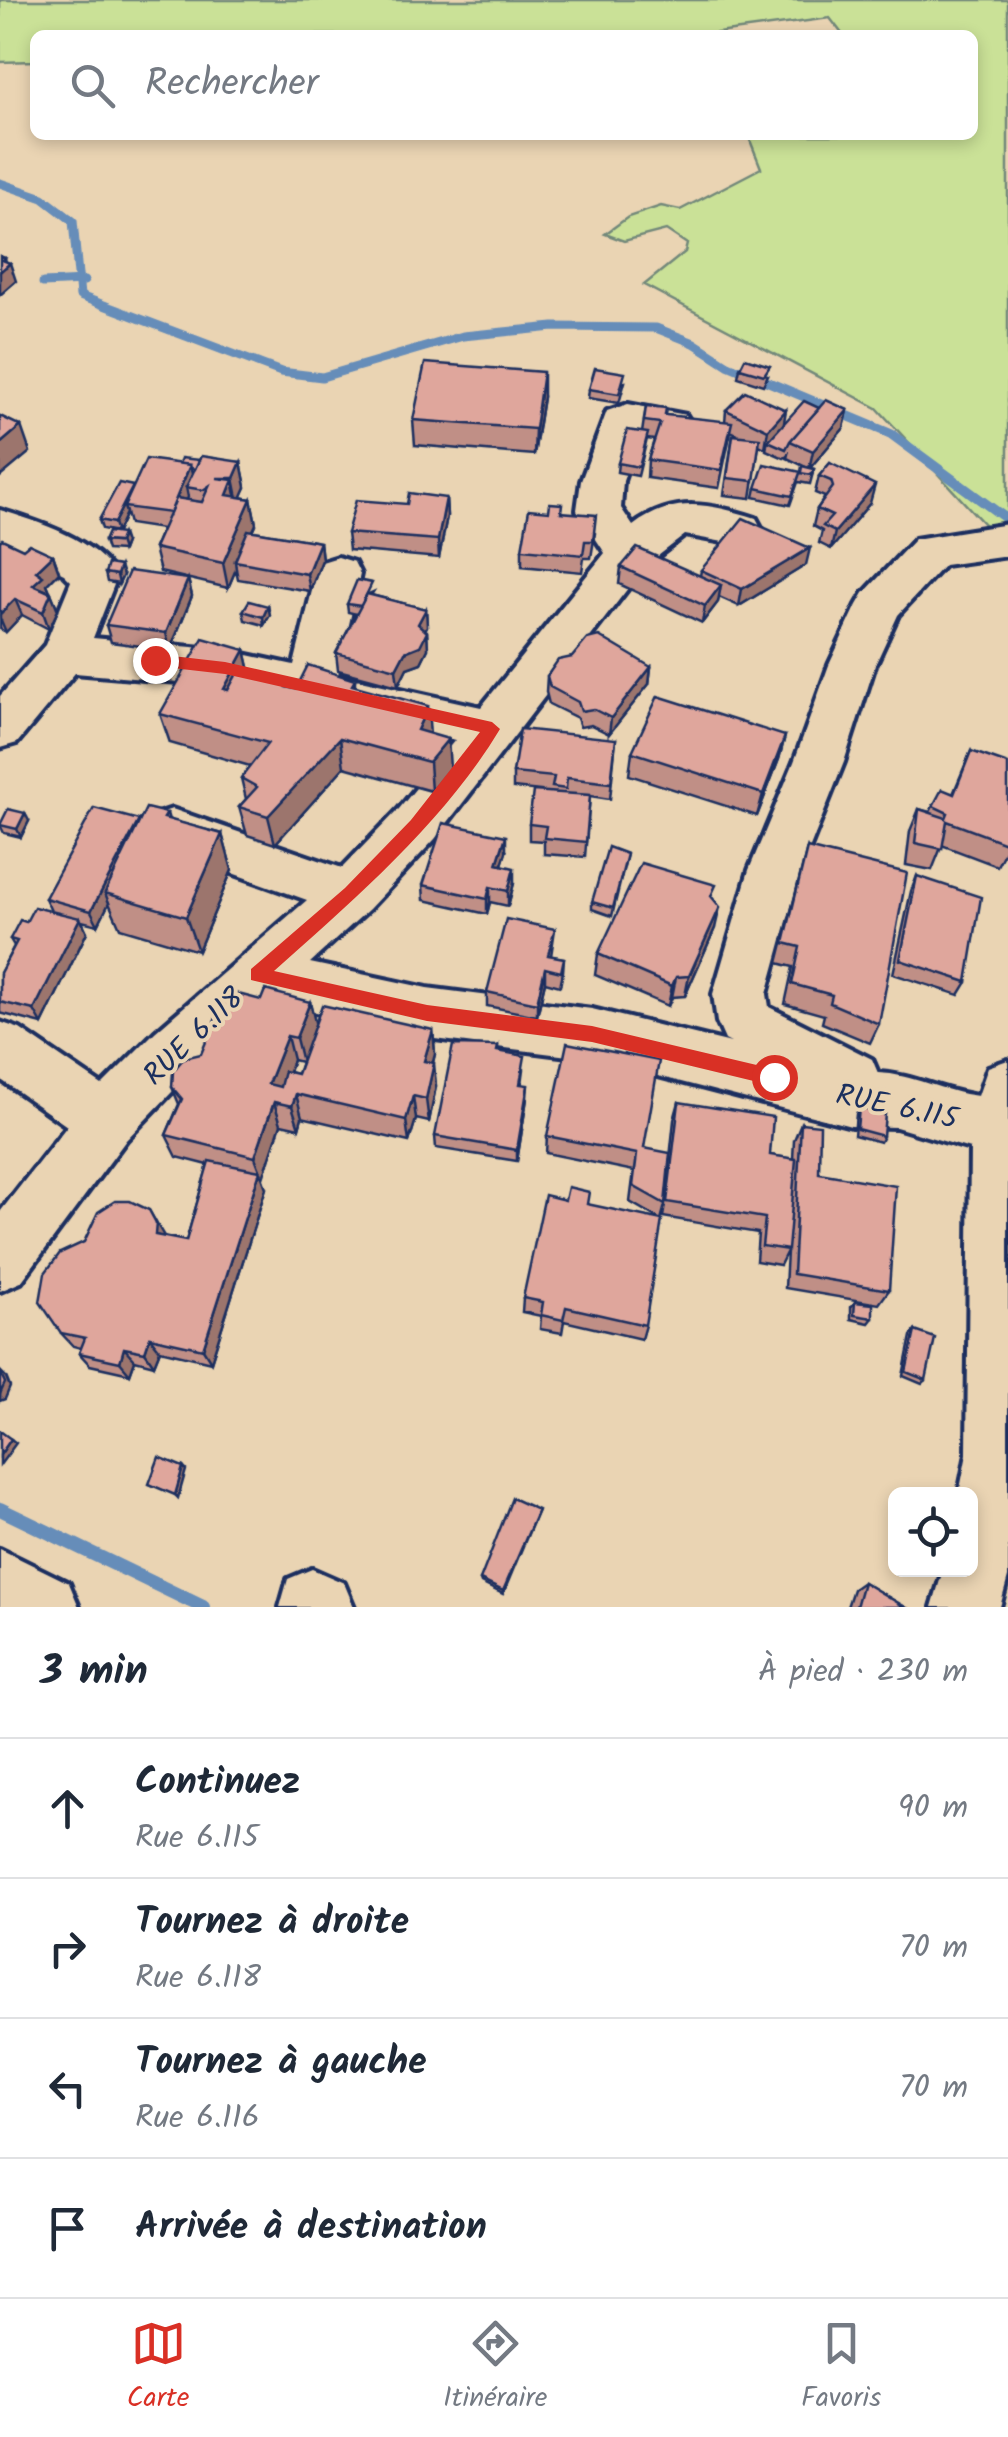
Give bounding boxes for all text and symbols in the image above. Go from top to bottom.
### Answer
search box [30,30,978,140]
text: Rechercher [145,55,318,115]
icon: search [65,58,120,113]
route end [133,638,179,684]
street label: RUE 6.118 [132,976,257,1098]
route start [752,1055,798,1101]
street label: RUE 6.115 [831,1072,964,1145]
map controls [888,1487,978,1577]
button: locate [888,1487,978,1577]
text: 3 min [40,1639,148,1706]
text: À pied · 230 m [758,1647,968,1698]
text: Continuez [135,1753,300,1813]
icon: ahead [40,1781,95,1836]
text: 90 m [898,1783,968,1834]
text: Rue 6.115 [135,1813,259,1864]
text: Tournez à droite [135,1893,409,1953]
icon: right [40,1921,95,1976]
text: 70 m [899,1923,968,1974]
text: Rue 6.118 [135,1953,261,2004]
text: Tournez à gauche [135,2033,427,2093]
icon: left [40,2061,95,2116]
text: 70 m [899,2063,968,2114]
text: Rue 6.116 [135,2093,260,2144]
text: Arrivée à destination [135,2198,487,2258]
icon: arrive [40,2201,95,2256]
tab: Carte [127,2316,189,2421]
tab: Itinéraire [443,2316,547,2421]
tab: Favoris [801,2316,881,2421]

